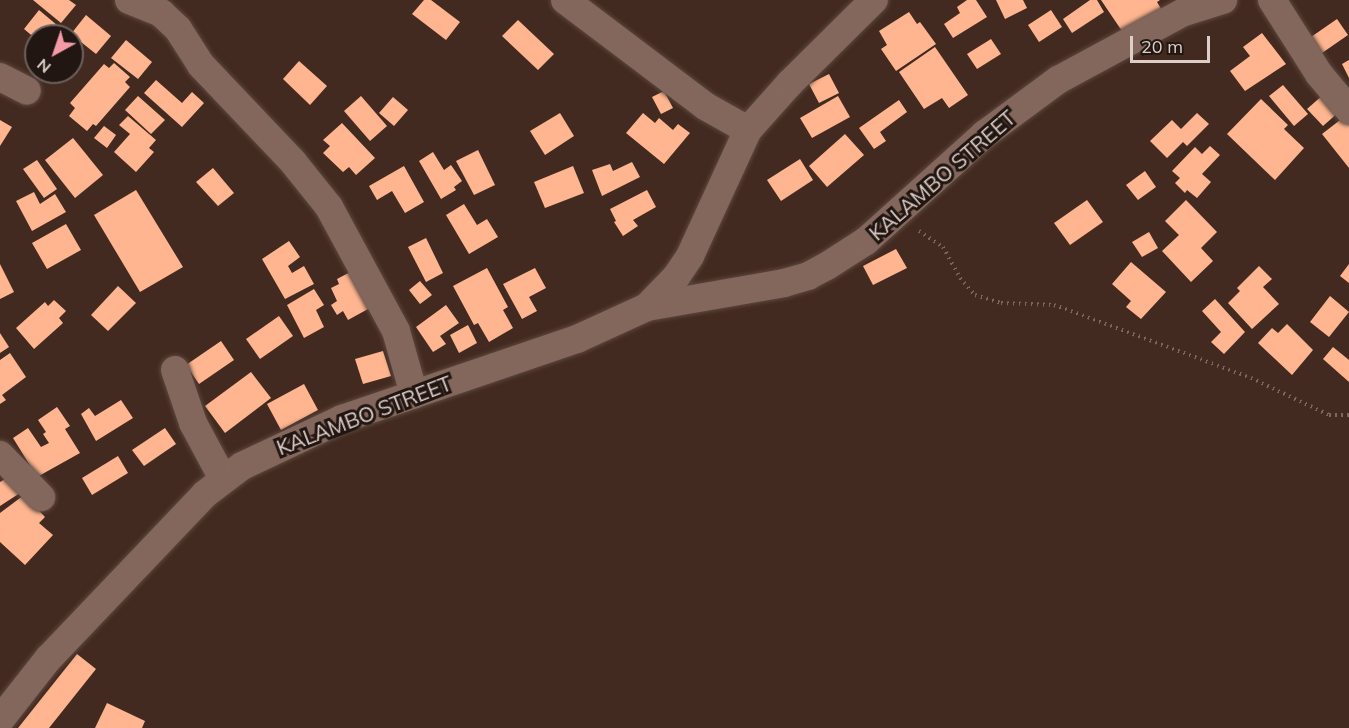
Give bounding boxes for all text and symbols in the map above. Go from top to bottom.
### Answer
north arrow [24,24,84,84]
scale bar [1133,24,1212,62]
text: 20 m [1141,35,1183,58]
text: N [33,55,55,78]
street label: KALAMBO STREET [864,105,1020,245]
street label: KALAMBO STREET [273,370,455,460]

